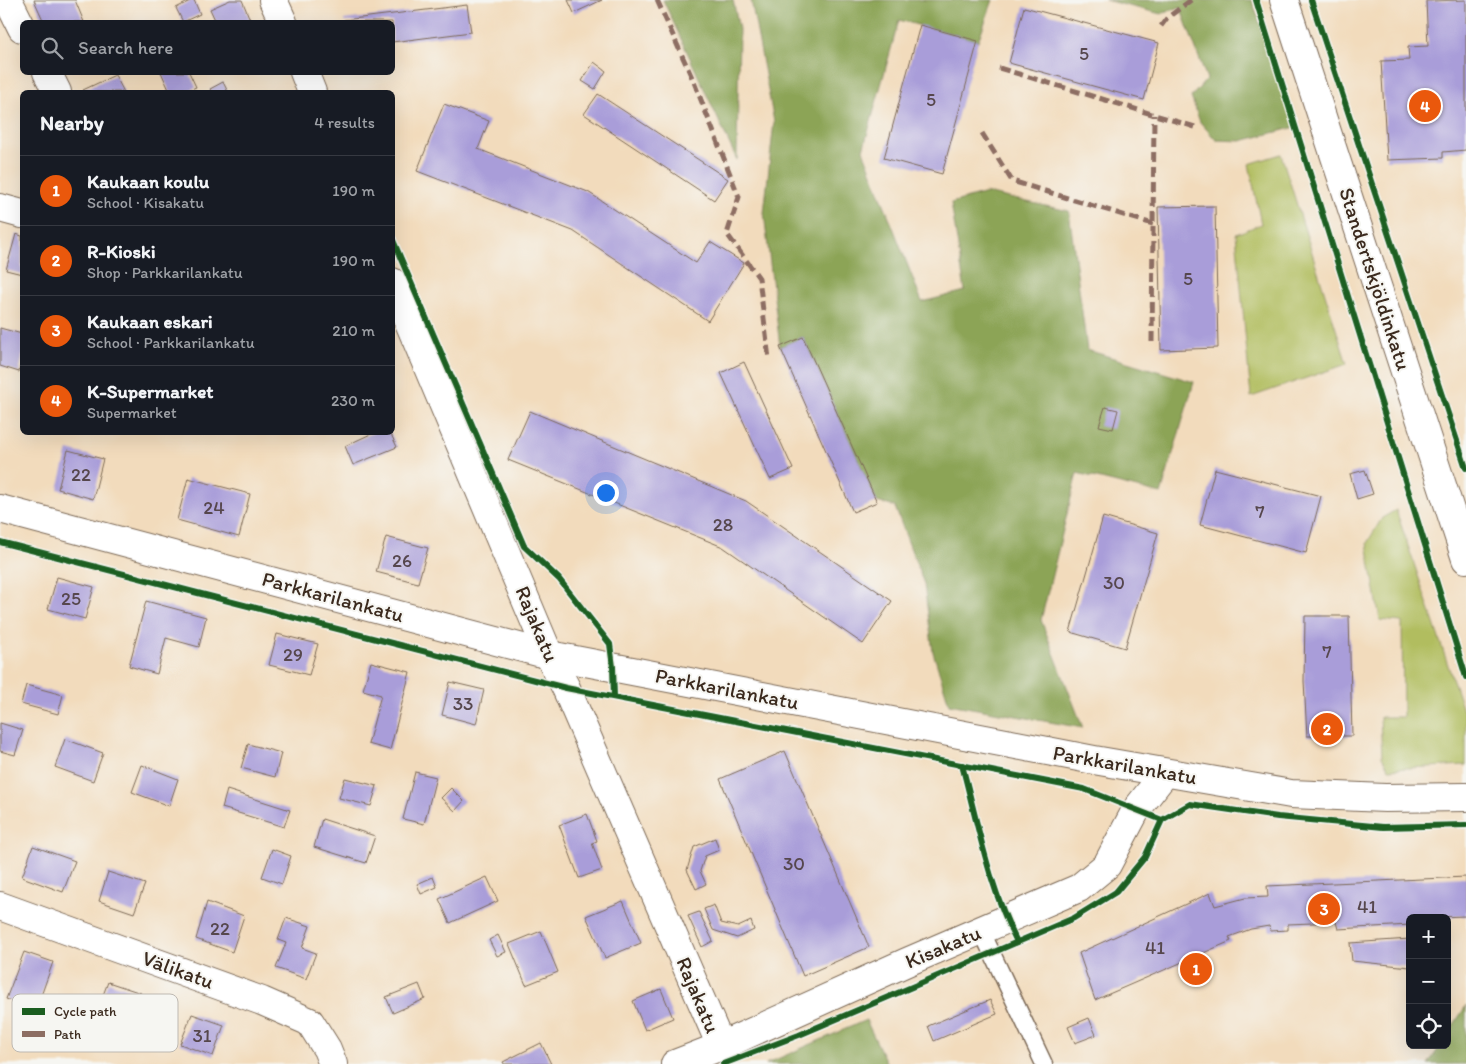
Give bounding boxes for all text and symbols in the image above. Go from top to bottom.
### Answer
search box [20,20,395,75]
icon: search [38,34,66,62]
text: Search here [78,36,173,59]
house number: 5 [1079,42,1089,65]
pin: 4 [1409,87,1441,125]
house number: 5 [926,88,936,111]
text: Nearby [40,110,104,135]
text: 4 results [314,113,375,132]
text: Kaukaan koulu [87,170,209,193]
text: 1 [52,181,60,200]
text: 190 m [332,181,375,200]
street label: Standertskjöldinkatu [1334,184,1417,374]
text: School · Kisakatu [87,193,204,212]
text: R-Kioski [87,240,155,263]
text: 2 [52,251,60,270]
text: 190 m [332,251,375,270]
text: Shop · Parkkarilankatu [87,263,243,282]
house number: 5 [1183,267,1193,290]
text: Kaukaan eskari [87,310,213,333]
text: 3 [52,321,60,340]
text: 210 m [332,321,375,340]
text: School · Parkkarilankatu [87,333,255,352]
text: K-Supermarket [87,380,213,403]
text: 4 [51,391,61,410]
text: 230 m [331,391,375,410]
text: Supermarket [87,403,177,422]
house number: 22 [71,463,91,486]
your location [593,480,619,506]
house number: 24 [203,496,225,519]
house number: 7 [1255,500,1265,523]
house number: 28 [713,513,733,536]
house number: 26 [392,549,412,572]
street label: Parkkarilankatu [260,566,407,628]
house number: 30 [1103,571,1125,594]
street label: Rajakatu [510,582,565,666]
house number: 25 [61,587,81,610]
house number: 7 [1322,640,1332,663]
house number: 29 [283,643,303,666]
street label: Parkkarilankatu [653,662,801,715]
house number: 33 [453,692,473,715]
pin: 2 [1311,710,1343,748]
street label: Parkkarilankatu [1051,740,1199,790]
house number: 30 [783,852,805,875]
pin: 3 [1308,890,1340,928]
house number: 41 [1357,895,1377,918]
map controls [1406,914,1451,1049]
button: + [1406,914,1451,959]
house number: 22 [210,917,230,940]
street label: Kisakatu [901,919,985,974]
house number: 41 [1145,936,1165,959]
street label: Välikatu [139,945,218,994]
pin: 1 [1180,950,1212,988]
street label: Rajakatu [671,953,726,1037]
button: − [1406,959,1451,1004]
legend [12,994,178,1052]
text: Cycle path [54,1003,117,1020]
button: locate [1406,1004,1451,1049]
house number: 31 [192,1024,212,1047]
text: Path [54,1026,81,1043]

